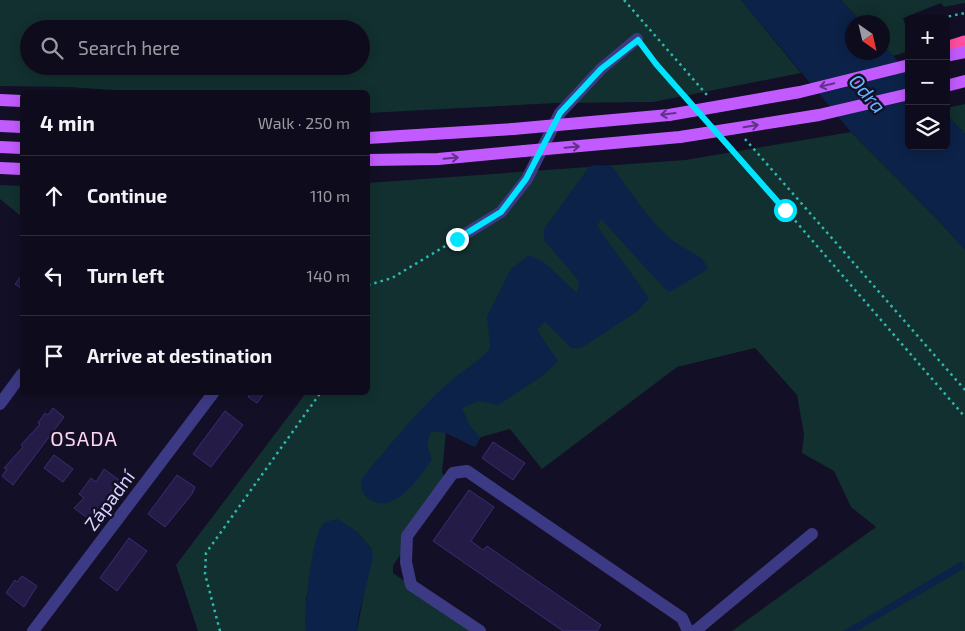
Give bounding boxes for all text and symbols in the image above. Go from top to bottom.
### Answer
north arrow [845,15,890,60]
map controls [905,15,950,150]
button: + [905,15,950,60]
search box [20,20,370,75]
icon: search [38,34,66,62]
text: Search here [78,36,180,59]
button: − [905,60,950,105]
water label: Odra [845,69,891,117]
one-way arrow [820,81,836,90]
button: layers [905,105,950,150]
text: 4 min [40,110,95,135]
one-way arrow [660,110,676,120]
text: Walk · 250 m [258,113,350,132]
one-way arrow [742,120,758,130]
one-way arrow [564,142,580,152]
one-way arrow [443,153,459,163]
icon: ahead [40,182,68,210]
text: Continue [87,184,167,207]
text: 110 m [310,186,350,205]
route start [774,199,797,222]
route end [446,228,469,251]
icon: left [40,262,68,290]
text: Turn left [87,264,164,287]
text: 140 m [307,266,350,285]
icon: arrive [40,342,68,370]
text: Arrive at destination [87,344,272,367]
district label: OSADA [50,426,118,450]
street label: Západní [79,464,140,535]

